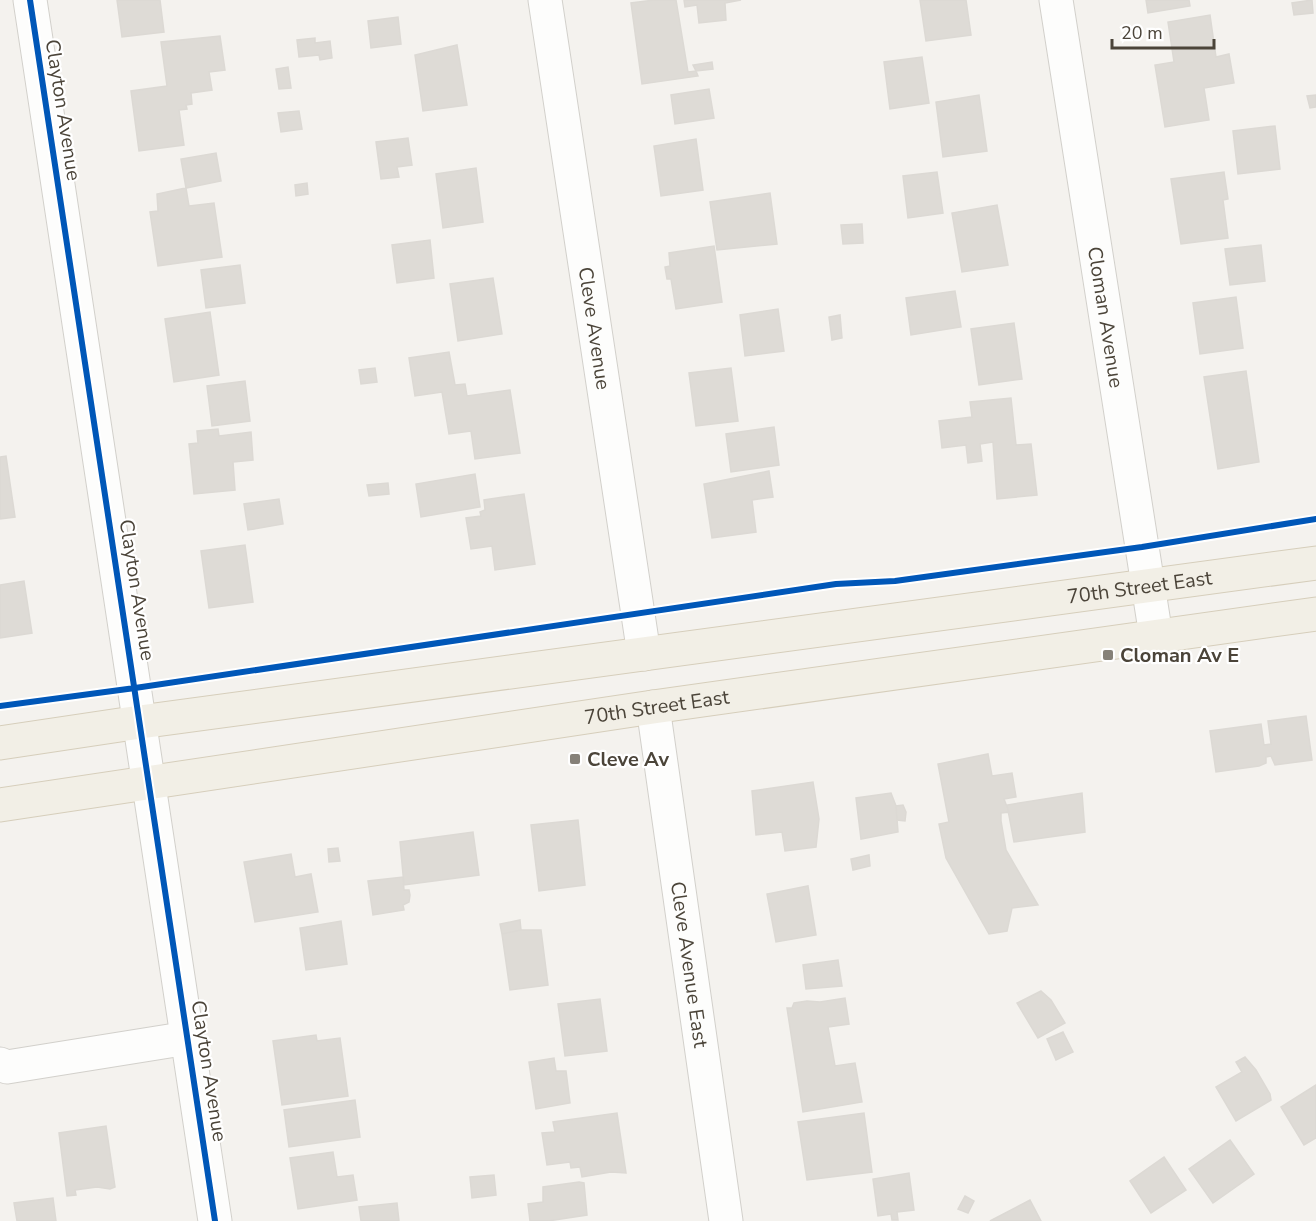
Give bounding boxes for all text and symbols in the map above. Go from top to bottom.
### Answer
scale bar [1112,12,1214,50]
text: 20 m [1121,21,1163,45]
street label: Clayton Avenue [38,37,88,183]
street label: Cloman Avenue [1081,244,1130,390]
street label: Cleve Avenue [572,265,617,392]
street label: Clayton Avenue [112,517,162,663]
street label: 70th Street East [1065,564,1214,610]
place label: Cloman Av E [1120,642,1239,669]
marker: Cloman Av E [1101,648,1115,662]
street label: 70th Street East [582,683,732,731]
place label: Cleve Av [587,746,669,773]
marker: Cleve Av [568,752,582,766]
street label: Cleve Avenue East [664,880,715,1050]
street label: Clayton Avenue [184,998,234,1144]

